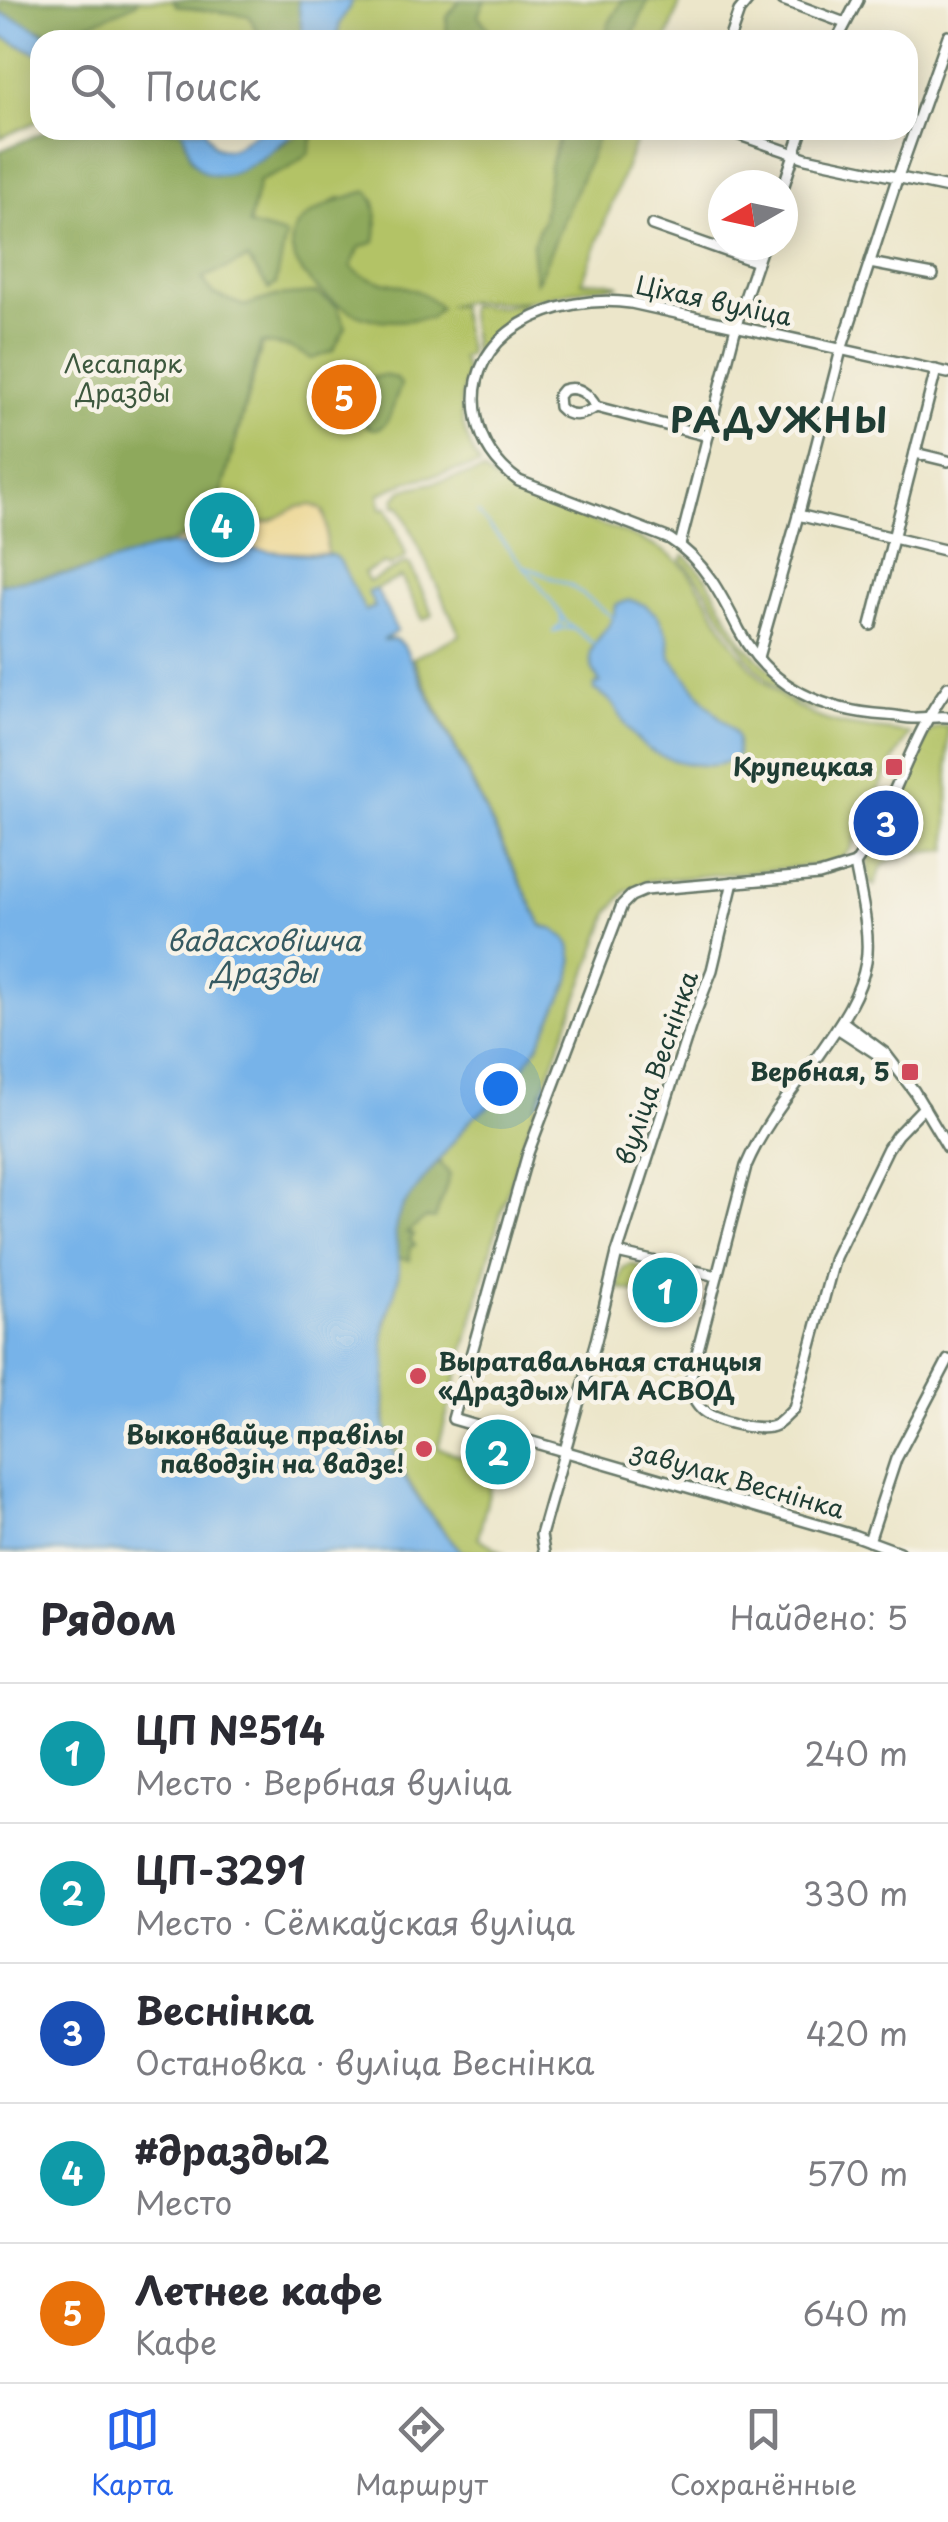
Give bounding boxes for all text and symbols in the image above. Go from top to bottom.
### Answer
search box [30,30,918,140]
text: Поиск [145,57,260,114]
icon: search [65,58,120,113]
north arrow [708,170,798,260]
street label: Ціхая вуліца [633,265,796,335]
park label: Лесапарк Дразды [64,344,182,411]
pin: 5 [312,360,376,434]
district label: РАДУЖНЫ [670,392,890,445]
pin: 4 [190,488,254,562]
place label: Крупецкая [733,747,874,785]
marker: Крупецкая [883,756,905,778]
pin: 3 [854,786,918,860]
water label: вадасховішча Дразды [167,918,362,993]
street label: вуліца Веснінка [605,965,707,1170]
place label: Вербная, 5 [750,1052,890,1090]
marker: Вербная, 5 [899,1061,921,1083]
your location [475,1063,526,1114]
pin: 1 [632,1252,698,1328]
place label: Выратавальная станцыя «Дразды» МГА АСВОД [438,1342,762,1409]
marker: Выратавальная станцыя «Дразды» МГА АСВОД [407,1365,429,1387]
pin: 2 [466,1414,530,1490]
place label: Выконвайце правілы паводзін на вадзе! [126,1415,404,1482]
street label: завулак Веснінка [626,1430,850,1528]
marker: Выконвайце правілы паводзін на вадзе! [413,1438,435,1460]
text: Рядом [40,1586,177,1649]
text: Найдено: 5 [730,1593,908,1641]
text: ЦП №514 [135,1701,325,1758]
text: 1 [65,1729,80,1777]
text: 240 m [805,1729,908,1777]
text: Место · Вербная вуліца [135,1758,512,1806]
text: ЦП-3291 [135,1841,305,1898]
text: 2 [61,1869,84,1917]
text: 330 m [803,1869,908,1917]
text: Место · Сёмкаўская вуліца [135,1898,575,1946]
text: Веснінка [135,1981,314,2038]
text: 3 [62,2009,83,2057]
text: 420 m [806,2009,908,2057]
text: Остановка · вуліца Веснінка [135,2038,595,2086]
text: #дразды2 [135,2121,330,2178]
text: 4 [62,2149,83,2197]
text: 570 m [806,2149,908,2197]
text: Место [135,2178,232,2226]
text: Летнее кафе [135,2261,382,2318]
text: 5 [62,2289,83,2337]
text: 640 m [803,2289,908,2337]
text: Кафе [135,2318,217,2366]
tab: Карта [91,2402,173,2505]
tab: Маршрут [355,2402,488,2505]
tab: Сохранённые [670,2402,857,2505]

